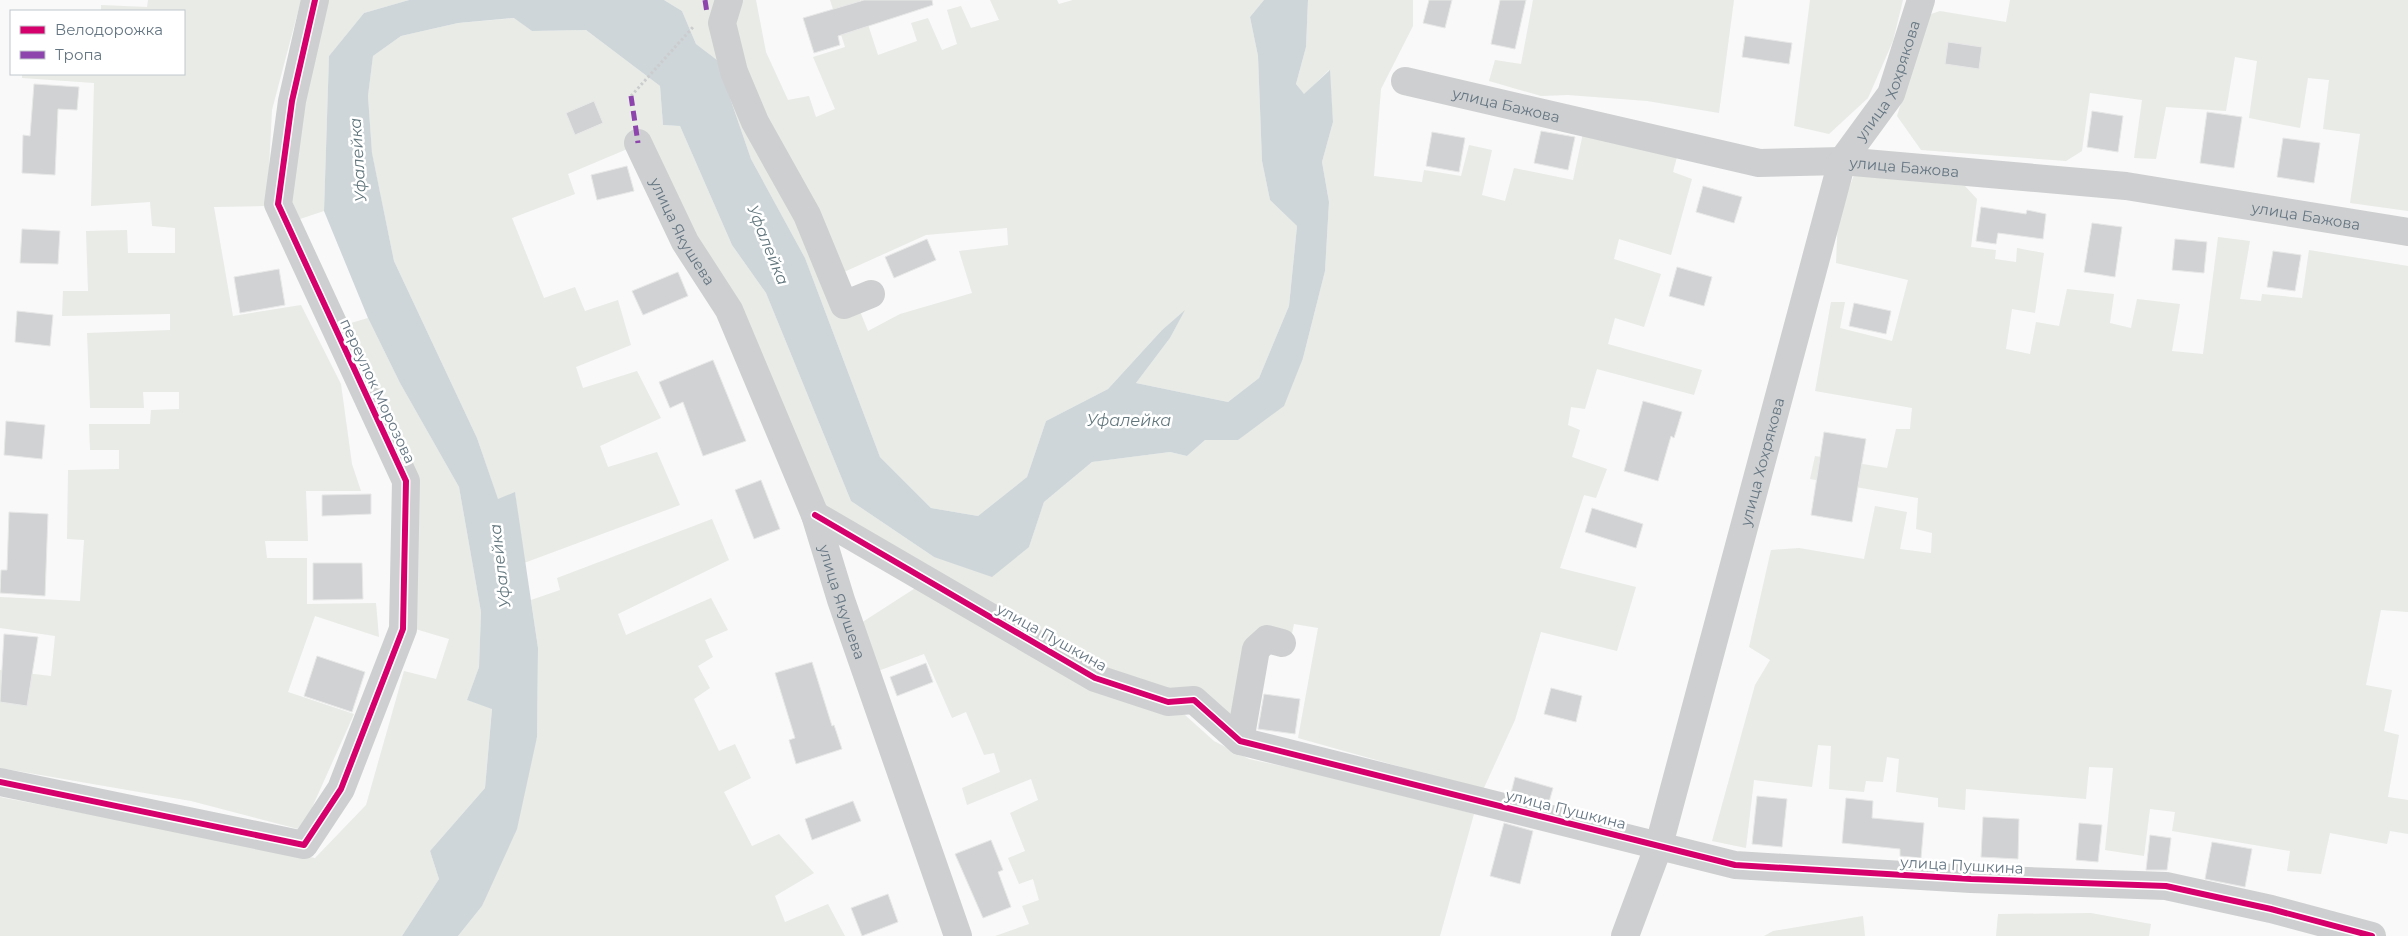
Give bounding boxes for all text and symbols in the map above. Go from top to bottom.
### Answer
legend [10,10,185,75]
street label: улица Хохрякова [1850,18,1923,145]
text: Велодорожка [55,20,163,39]
text: Тропа [55,45,102,64]
street label: улица Бажова [1450,83,1562,126]
water label: Уфалейка [346,117,370,203]
street label: улица Бажова [1848,152,1960,181]
street label: улица Якушева [646,173,720,288]
street label: улица Бажова [2249,197,2362,234]
water label: Уфалейка [743,202,793,288]
street label: переулок Морозова [336,316,420,466]
street label: улица Хохрякова [1735,395,1788,529]
water label: Уфалейка [1087,411,1171,430]
water label: Уфалейка [485,523,515,609]
street label: улица Якушева [815,541,870,662]
street label: улица Пушкина [993,598,1111,675]
street label: улица Пушкина [1503,785,1628,833]
street label: улица Пушкина [1899,852,2024,878]

